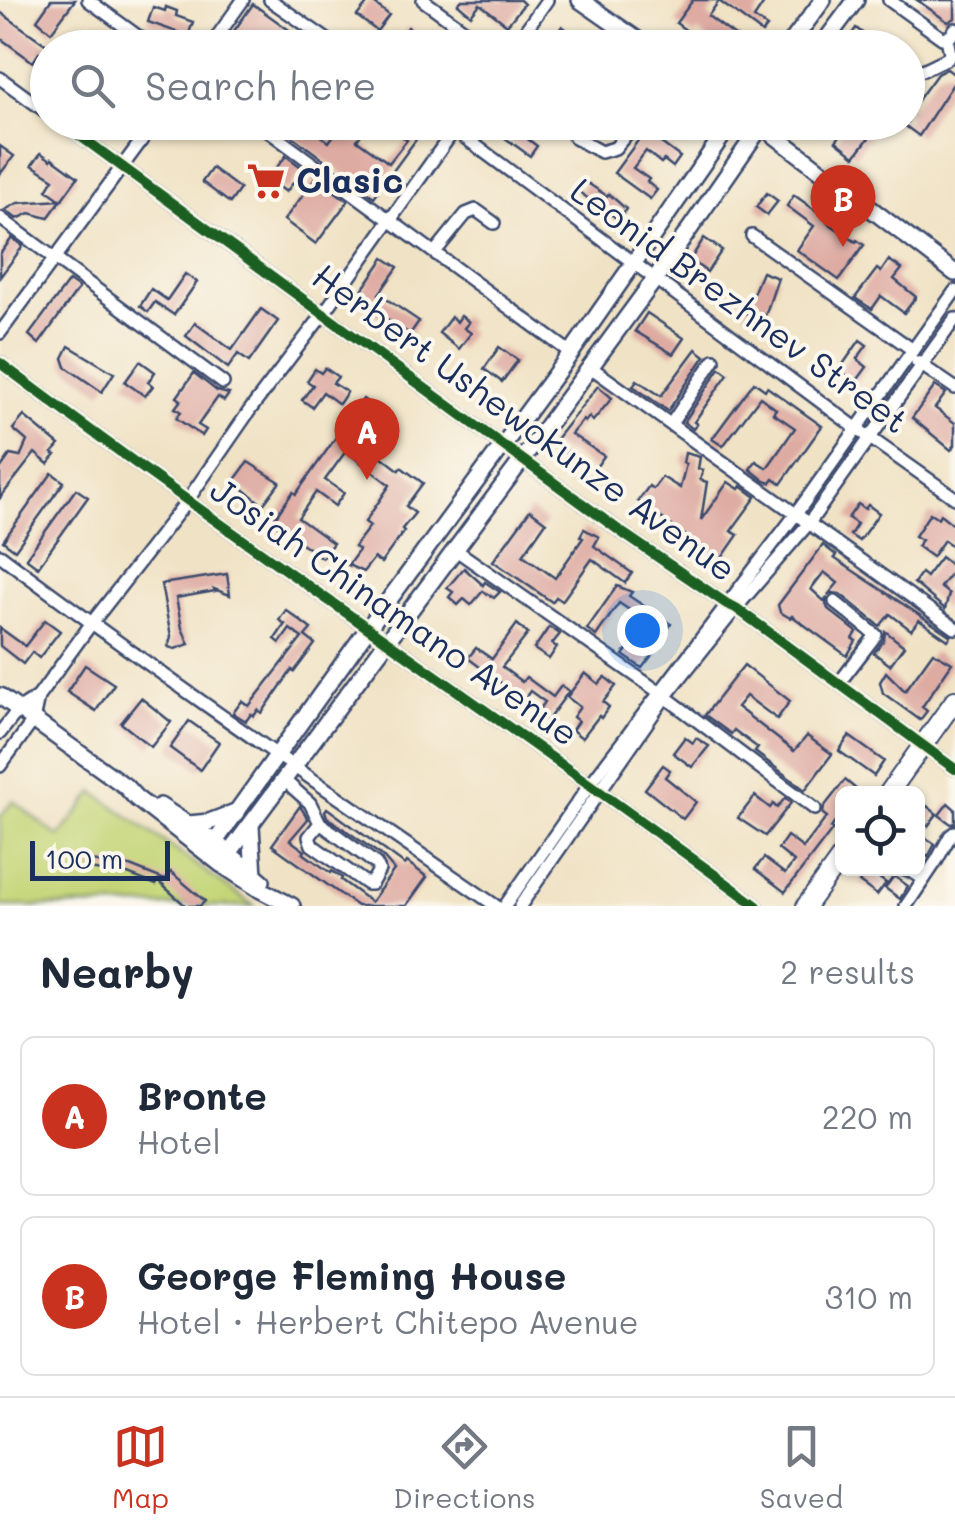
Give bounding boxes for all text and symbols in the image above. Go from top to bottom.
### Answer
search box [30,30,925,140]
icon: search [65,58,120,113]
text: Search here [145,60,376,110]
place label: Clasic [296,156,403,202]
supermarket icon: Clasic [245,160,287,202]
pin: B [810,164,876,247]
street label: Leonid Brezhnev Street [562,169,916,443]
street label: Herbert Ushewokunze Avenue [304,255,744,591]
pin: A [334,398,400,480]
street label: Josiah Chinamano Avenue [202,466,588,755]
your location [617,605,668,656]
map controls [835,786,925,876]
button: locate [835,786,925,876]
scale bar [30,836,170,880]
text: 100 m [45,840,123,876]
text: Nearby [40,944,194,999]
text: 2 results [780,950,915,992]
text: Bronte [137,1070,267,1120]
text: A [63,1095,86,1137]
text: 220 m [822,1095,913,1137]
text: Hotel [137,1120,221,1162]
text: George Fleming House [137,1250,566,1300]
text: B [64,1275,85,1317]
text: 310 m [824,1275,913,1317]
text: Hotel · Herbert Chitepo Avenue [137,1300,639,1342]
tab: Map [112,1419,169,1515]
tab: Directions [393,1419,536,1515]
tab: Saved [760,1419,843,1515]

